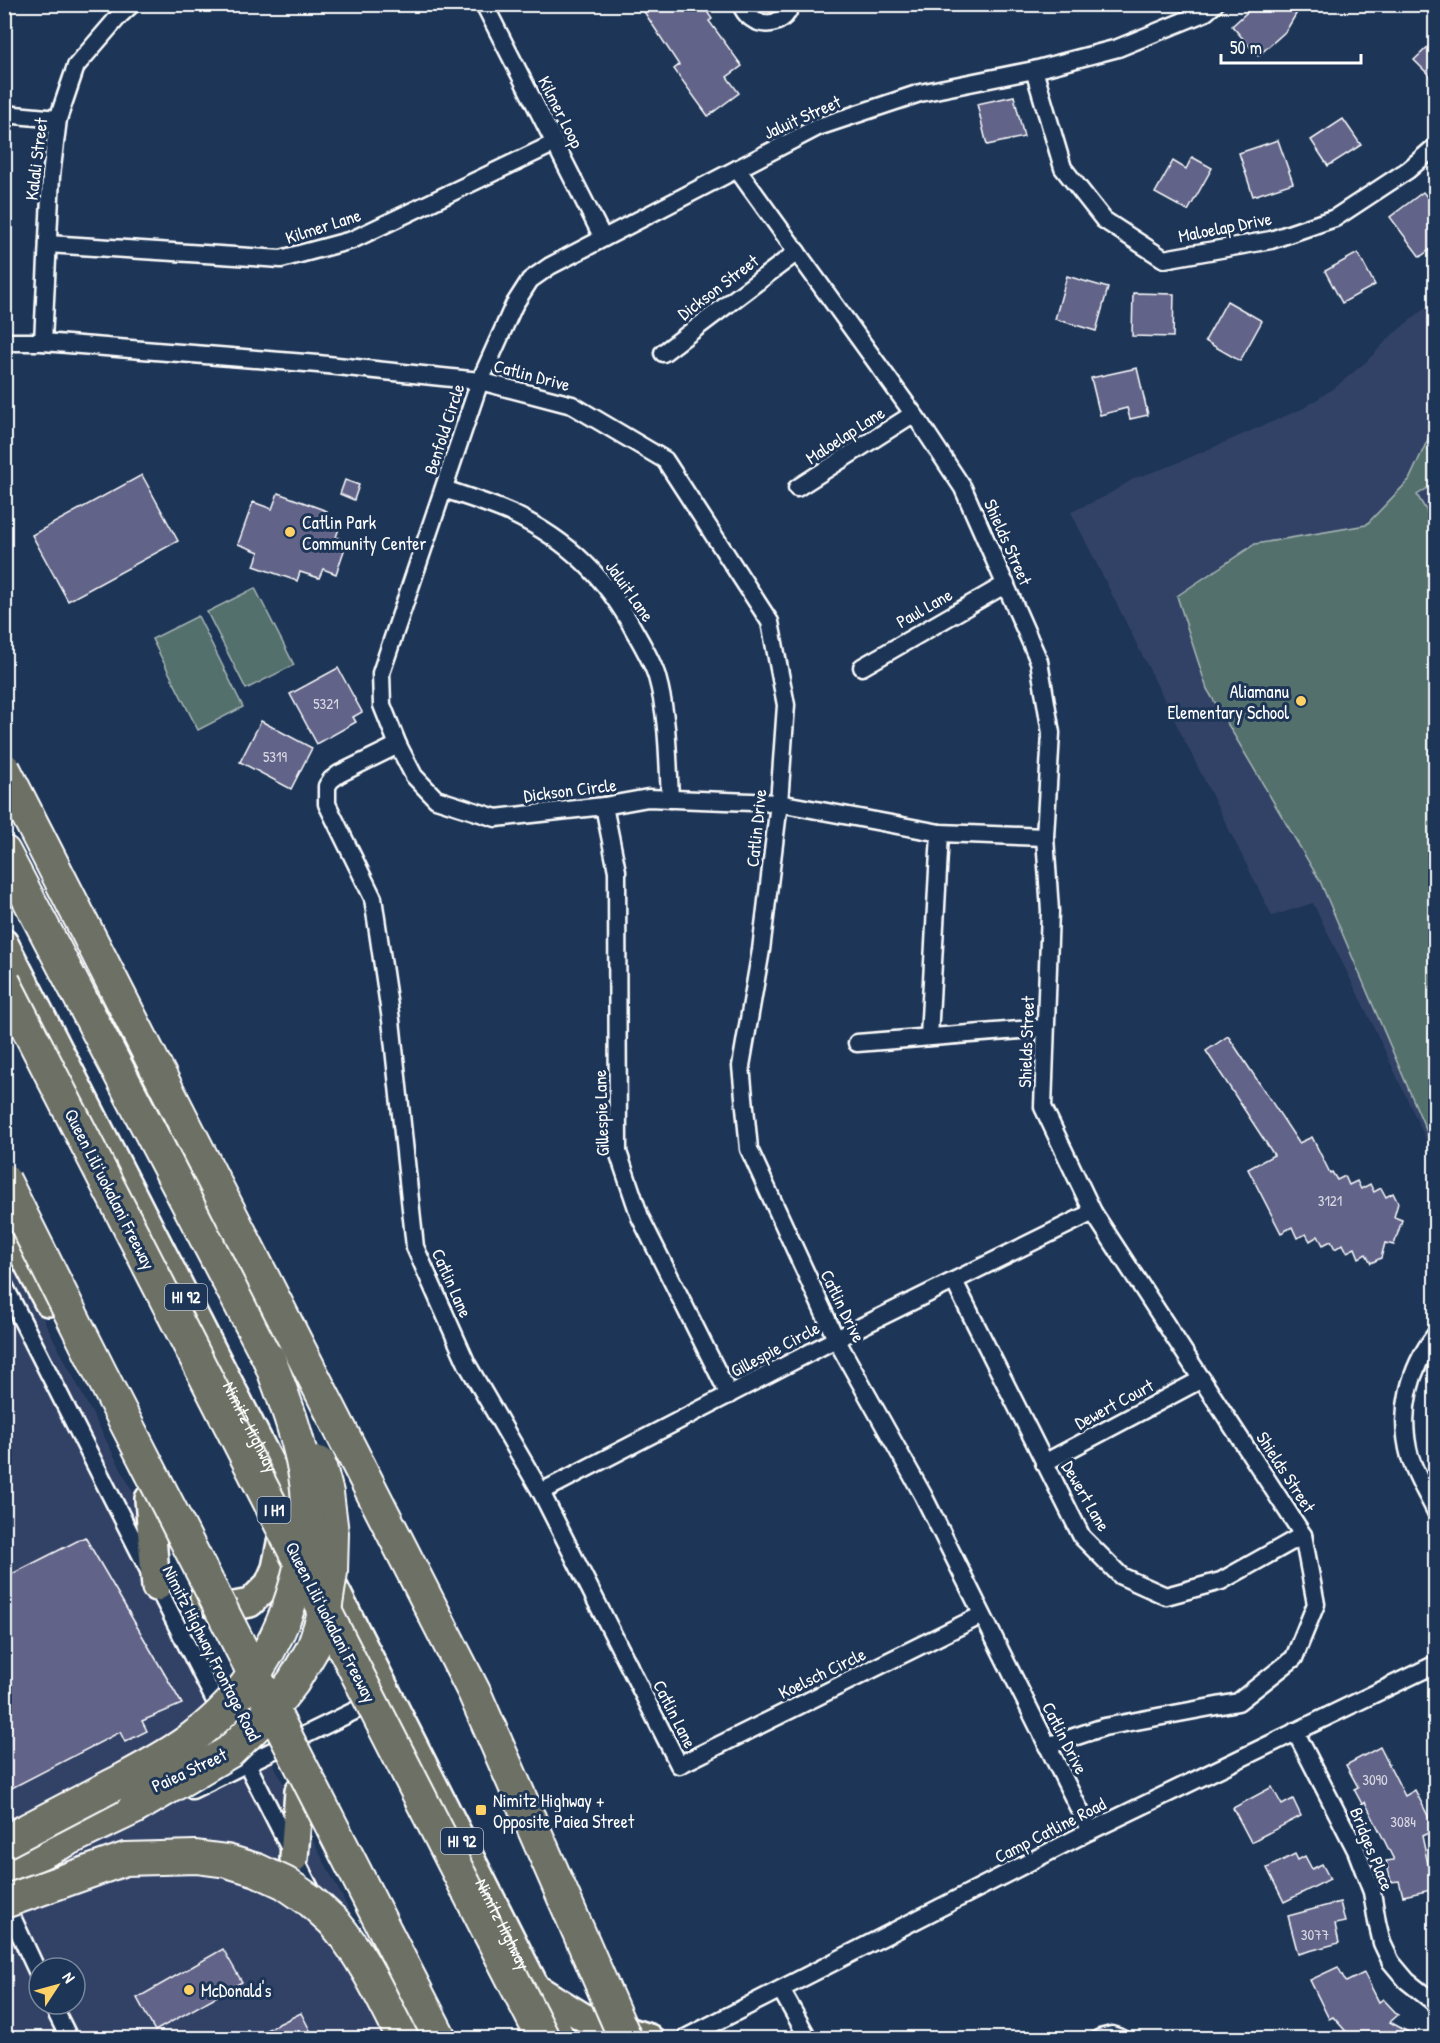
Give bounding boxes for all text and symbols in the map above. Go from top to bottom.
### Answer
scale bar [1221,27,1360,65]
text: 50 m [1230,35,1262,60]
street label: Kilmer Loop [532,72,590,153]
street label: Jaluit Street [759,89,845,145]
street label: Kalali Street [19,115,54,202]
street label: Kilmer Lane [282,202,364,250]
street label: Maloelap Drive [1176,206,1274,248]
street label: Dickson Street [672,248,764,326]
street label: Catlin Drive [491,353,573,397]
street label: Benfold Circle [418,381,470,477]
street label: Maloelap Lane [801,400,889,470]
street label: Shields Street [978,495,1038,590]
place label: Catlin Park Community Center [302,510,426,556]
marker: Catlin Park Community Center [283,525,297,539]
street label: Jaluit Lane [600,556,660,626]
street label: Paul Lane [891,582,957,634]
place label: Aliamanu Elementary School [1168,679,1289,725]
house number: 5321 [313,693,339,714]
marker: Aliamanu Elementary School [1294,694,1308,708]
house number: 5319 [263,746,288,767]
street label: Dickson Circle [522,772,618,808]
street label: Catlin Drive [739,788,773,868]
street label: Shields Street [1012,995,1040,1088]
street label: Gillespie Lane [587,1069,615,1157]
street label: Queen Liliʻuokalani Freeway [59,1104,162,1274]
house number: 3121 [1318,1190,1342,1211]
street label: Catlin Lane [426,1244,478,1322]
street label: Catlin Drive [815,1265,871,1347]
road number: HI 92 [165,1284,207,1310]
street label: Gillespie Circle [726,1315,824,1383]
street label: Dewert Court [1070,1372,1159,1435]
street label: Nimitz Highway [217,1377,285,1477]
street label: Shields Street [1251,1427,1322,1518]
street label: Dewert Lane [1056,1456,1116,1536]
road number: I H1 [258,1497,290,1523]
street label: Queen Liliʻuokalani Freeway [280,1537,383,1707]
street label: Nimitz Highway Frontage Road [157,1561,267,1745]
street label: Koelsch Circle [774,1641,870,1705]
street label: Catlin Lane [647,1676,703,1752]
street label: Catlin Drive [1036,1698,1094,1778]
street label: Paiea Street [147,1741,231,1798]
house number: 3090 [1362,1769,1388,1790]
place label: Nimitz Highway + Opposite Paiea Street [493,1788,635,1834]
street label: Camp Catline Road [990,1791,1110,1869]
marker: Nimitz Highway + Opposite Paiea Street [474,1803,488,1817]
street label: Bridges Place [1344,1804,1400,1894]
house number: 3084 [1390,1811,1416,1832]
road number: HI 92 [441,1828,483,1854]
street label: Nimitz Highway [470,1874,537,1974]
house number: 3077 [1301,1924,1329,1945]
north arrow [27,1956,87,2016]
text: N [58,1967,81,1987]
place label: McDonald's [201,1978,271,2003]
marker: McDonald's [182,1983,196,1997]

